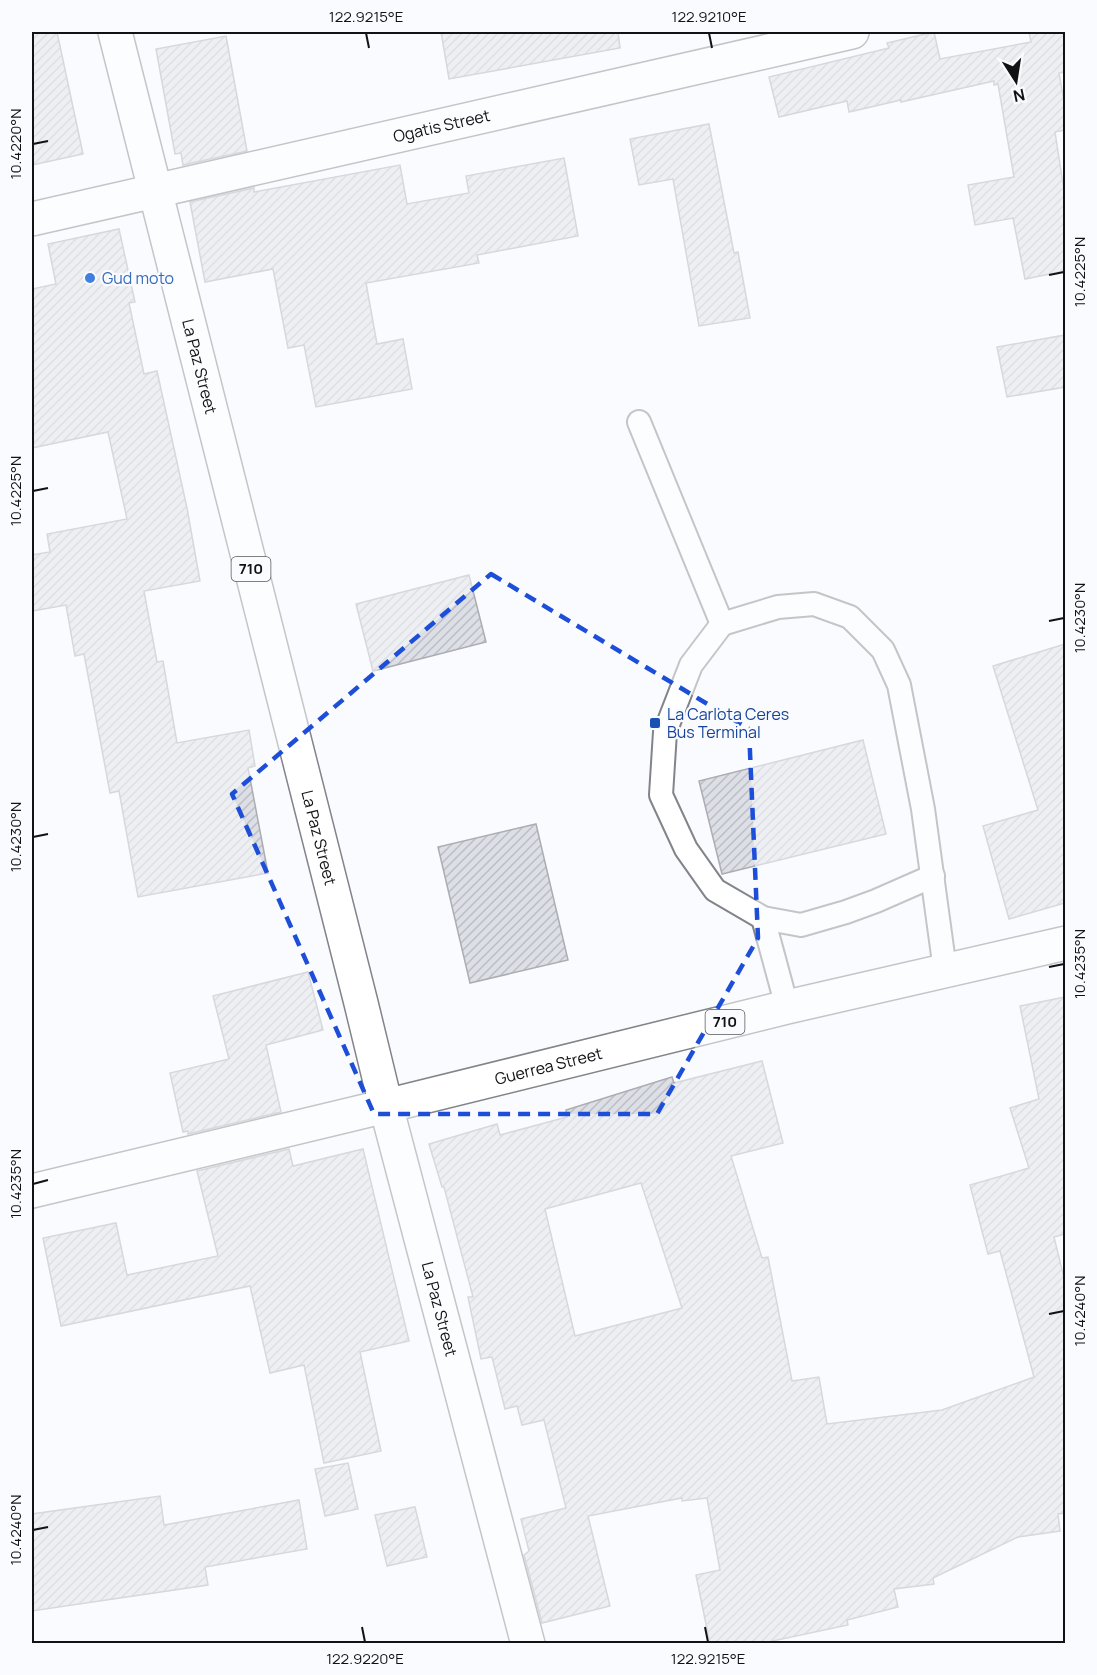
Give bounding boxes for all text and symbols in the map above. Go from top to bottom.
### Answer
text: 122.9215°E [329,6,403,27]
text: 122.9210°E [672,6,746,27]
north arrow [986,51,1046,111]
text: N [1011,84,1027,108]
street label: Ogatis Street [391,104,492,147]
text: 10.4220°N [5,109,26,179]
text: 10.4225°N [1069,237,1090,307]
place label: Gud moto [102,267,174,289]
marker: Gud moto [83,271,97,285]
street label: La Paz Street [177,317,222,416]
text: 10.4225°N [5,456,26,526]
road number: 710 [232,557,270,581]
text: 10.4230°N [1069,583,1090,653]
place label: La Carlota Ceres Bus Terminal [667,703,789,743]
marker: La Carlota Ceres Bus Terminal [648,716,662,730]
street label: La Paz Street [296,788,342,887]
text: 10.4230°N [5,802,26,872]
text: 10.4235°N [1069,929,1090,999]
road number: 710 [706,1010,744,1034]
street label: Guerrea Street [492,1042,604,1090]
text: 10.4235°N [5,1149,26,1219]
street label: La Paz Street [417,1259,463,1359]
text: 10.4240°N [1069,1276,1090,1346]
text: 10.4240°N [5,1495,26,1565]
text: 122.9220°E [326,1648,404,1669]
text: 122.9215°E [671,1648,745,1669]

